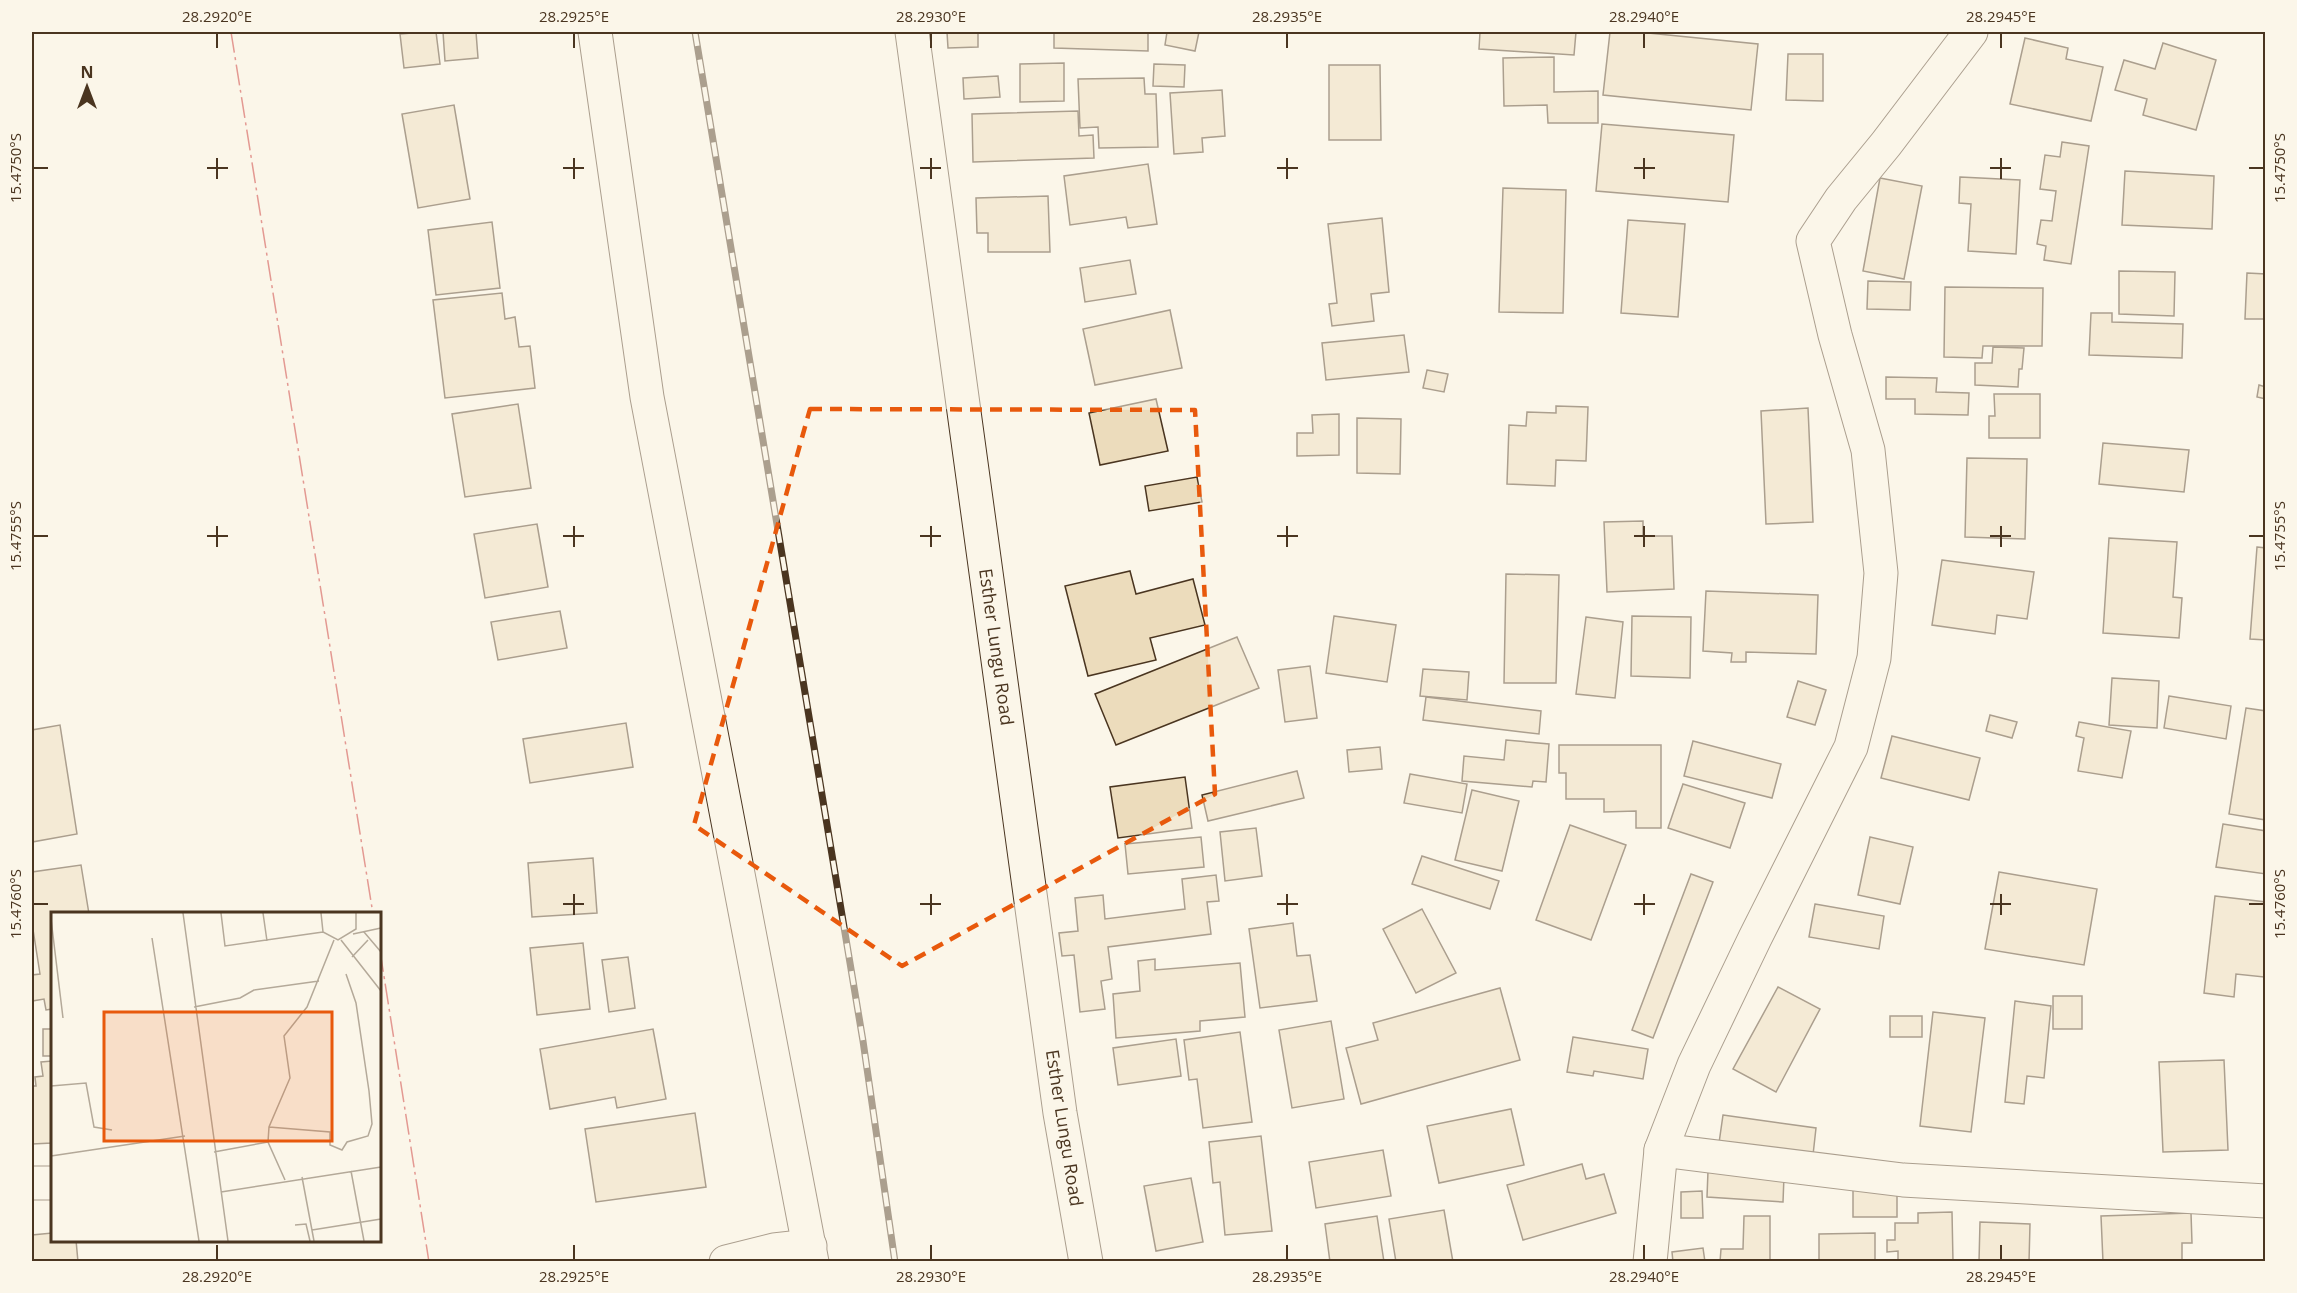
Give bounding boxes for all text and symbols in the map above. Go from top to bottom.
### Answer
text: 28.2920°E [182,6,252,26]
text: 28.2925°E [539,6,609,26]
text: 28.2930°E [896,6,966,26]
text: 28.2935°E [1252,6,1322,26]
text: 28.2940°E [1609,6,1679,26]
text: 28.2945°E [1966,6,2036,26]
north arrow [57,57,117,117]
text: N [80,61,94,83]
text: 15.4750°S [5,133,25,203]
text: 15.4750°S [2269,133,2289,203]
text: 15.4755°S [5,501,25,571]
text: 15.4755°S [2269,501,2289,571]
street label: Esther Lungu Road [974,567,1020,727]
text: 15.4760°S [5,869,25,939]
text: 15.4760°S [2269,869,2289,939]
inset map [51,912,381,1242]
street label: Esther Lungu Road [1041,1048,1089,1208]
text: 28.2920°E [182,1266,252,1286]
text: 28.2925°E [539,1266,609,1286]
text: 28.2930°E [896,1266,966,1286]
text: 28.2935°E [1252,1266,1322,1286]
text: 28.2940°E [1609,1266,1679,1286]
text: 28.2945°E [1966,1266,2036,1286]

